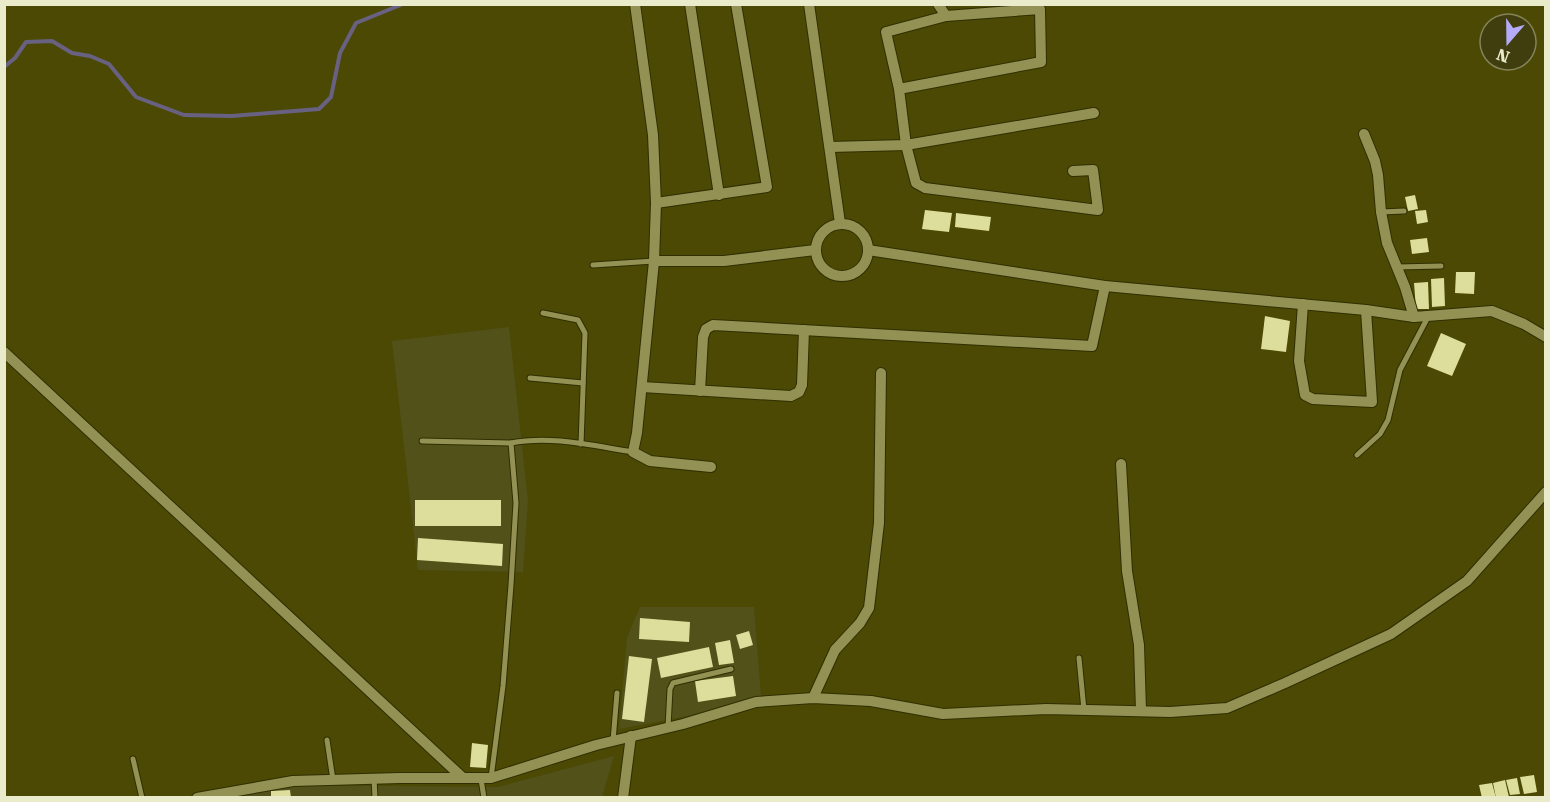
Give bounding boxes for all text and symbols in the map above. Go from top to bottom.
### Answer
north arrow [1478,12,1538,72]
text: N [1494,45,1512,67]

